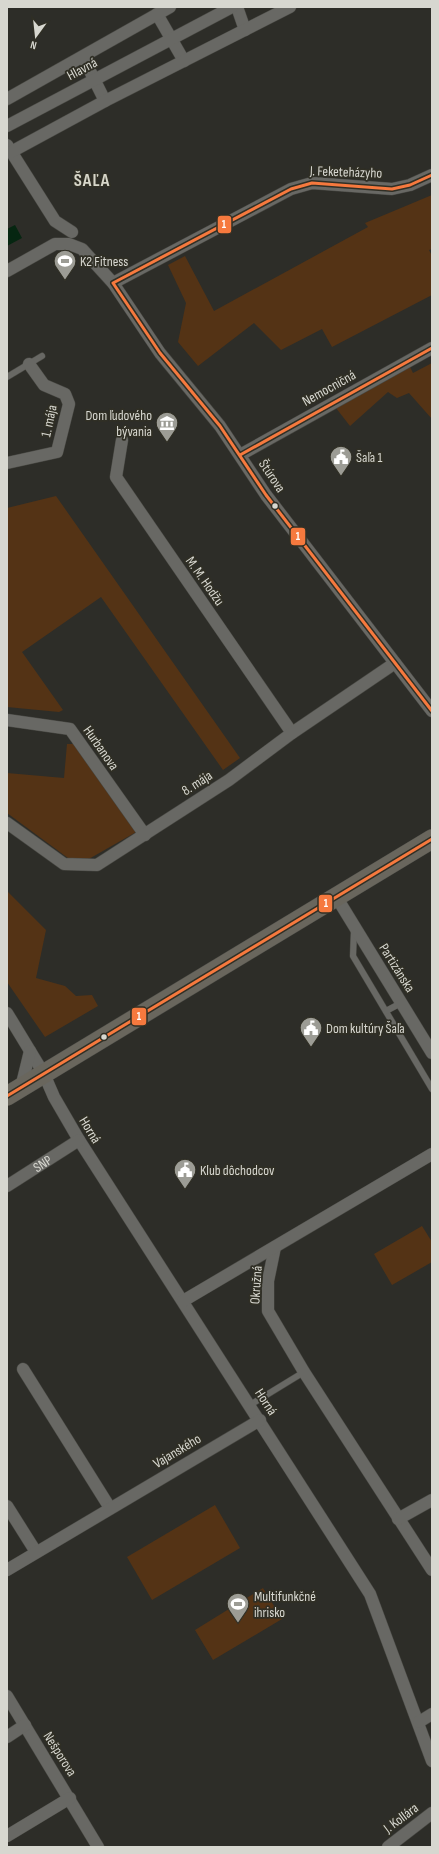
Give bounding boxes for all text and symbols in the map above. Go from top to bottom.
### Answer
north arrow [16,16,56,56]
text: N [29,38,38,52]
street label: Hlavná [64,54,100,84]
street label: J. Feketeházyho [308,162,383,182]
district label: ŠAĽA [74,170,110,191]
line badge: 1 [217,215,232,234]
text: 1 [222,218,227,231]
sports icon: K2 Fitness [52,248,78,281]
place label: K2 Fitness [80,253,128,270]
street label: Nemocničná [299,366,359,410]
street label: 1. mája [37,403,61,439]
place label: Dom ľudového bývania [85,407,152,440]
museum icon: Dom ľudového bývania [154,410,180,443]
public building icon: Šaľa 1 [328,444,354,477]
place label: Šaľa 1 [356,449,382,466]
street label: Štúrova [255,456,289,496]
unlabelled marker [270,501,280,511]
line badge: 1 [290,527,306,546]
text: 1 [296,530,301,543]
street label: M. M. Hodžu [182,553,228,609]
street label: Hurbanova [80,722,122,774]
street label: 8. mája [178,767,216,799]
line badge: 1 [318,894,333,913]
text: 1 [324,897,329,910]
street label: Partizánska [375,940,419,996]
line badge: 1 [131,1007,147,1026]
text: 1 [137,1010,142,1023]
public building icon: Dom kultúry Šaľa [298,1015,324,1048]
place label: Dom kultúry Šaľa [326,1020,405,1037]
unlabelled marker [99,1032,109,1042]
street label: Horná [75,1113,105,1147]
street label: SNP [30,1151,55,1176]
public building icon: Klub dôchodcov [172,1157,198,1190]
place label: Klub dôchodcov [200,1162,275,1179]
street label: Okružná [246,1265,266,1305]
street label: Horná [251,1385,281,1419]
street label: Vajanského [150,1430,204,1472]
place label: Multifunkčné ihrisko [254,1588,316,1621]
sports icon: Multifunkčné ihrisko [225,1591,251,1624]
street label: Nešporova [40,1729,80,1779]
street label: J. Kollára [379,1799,422,1837]

